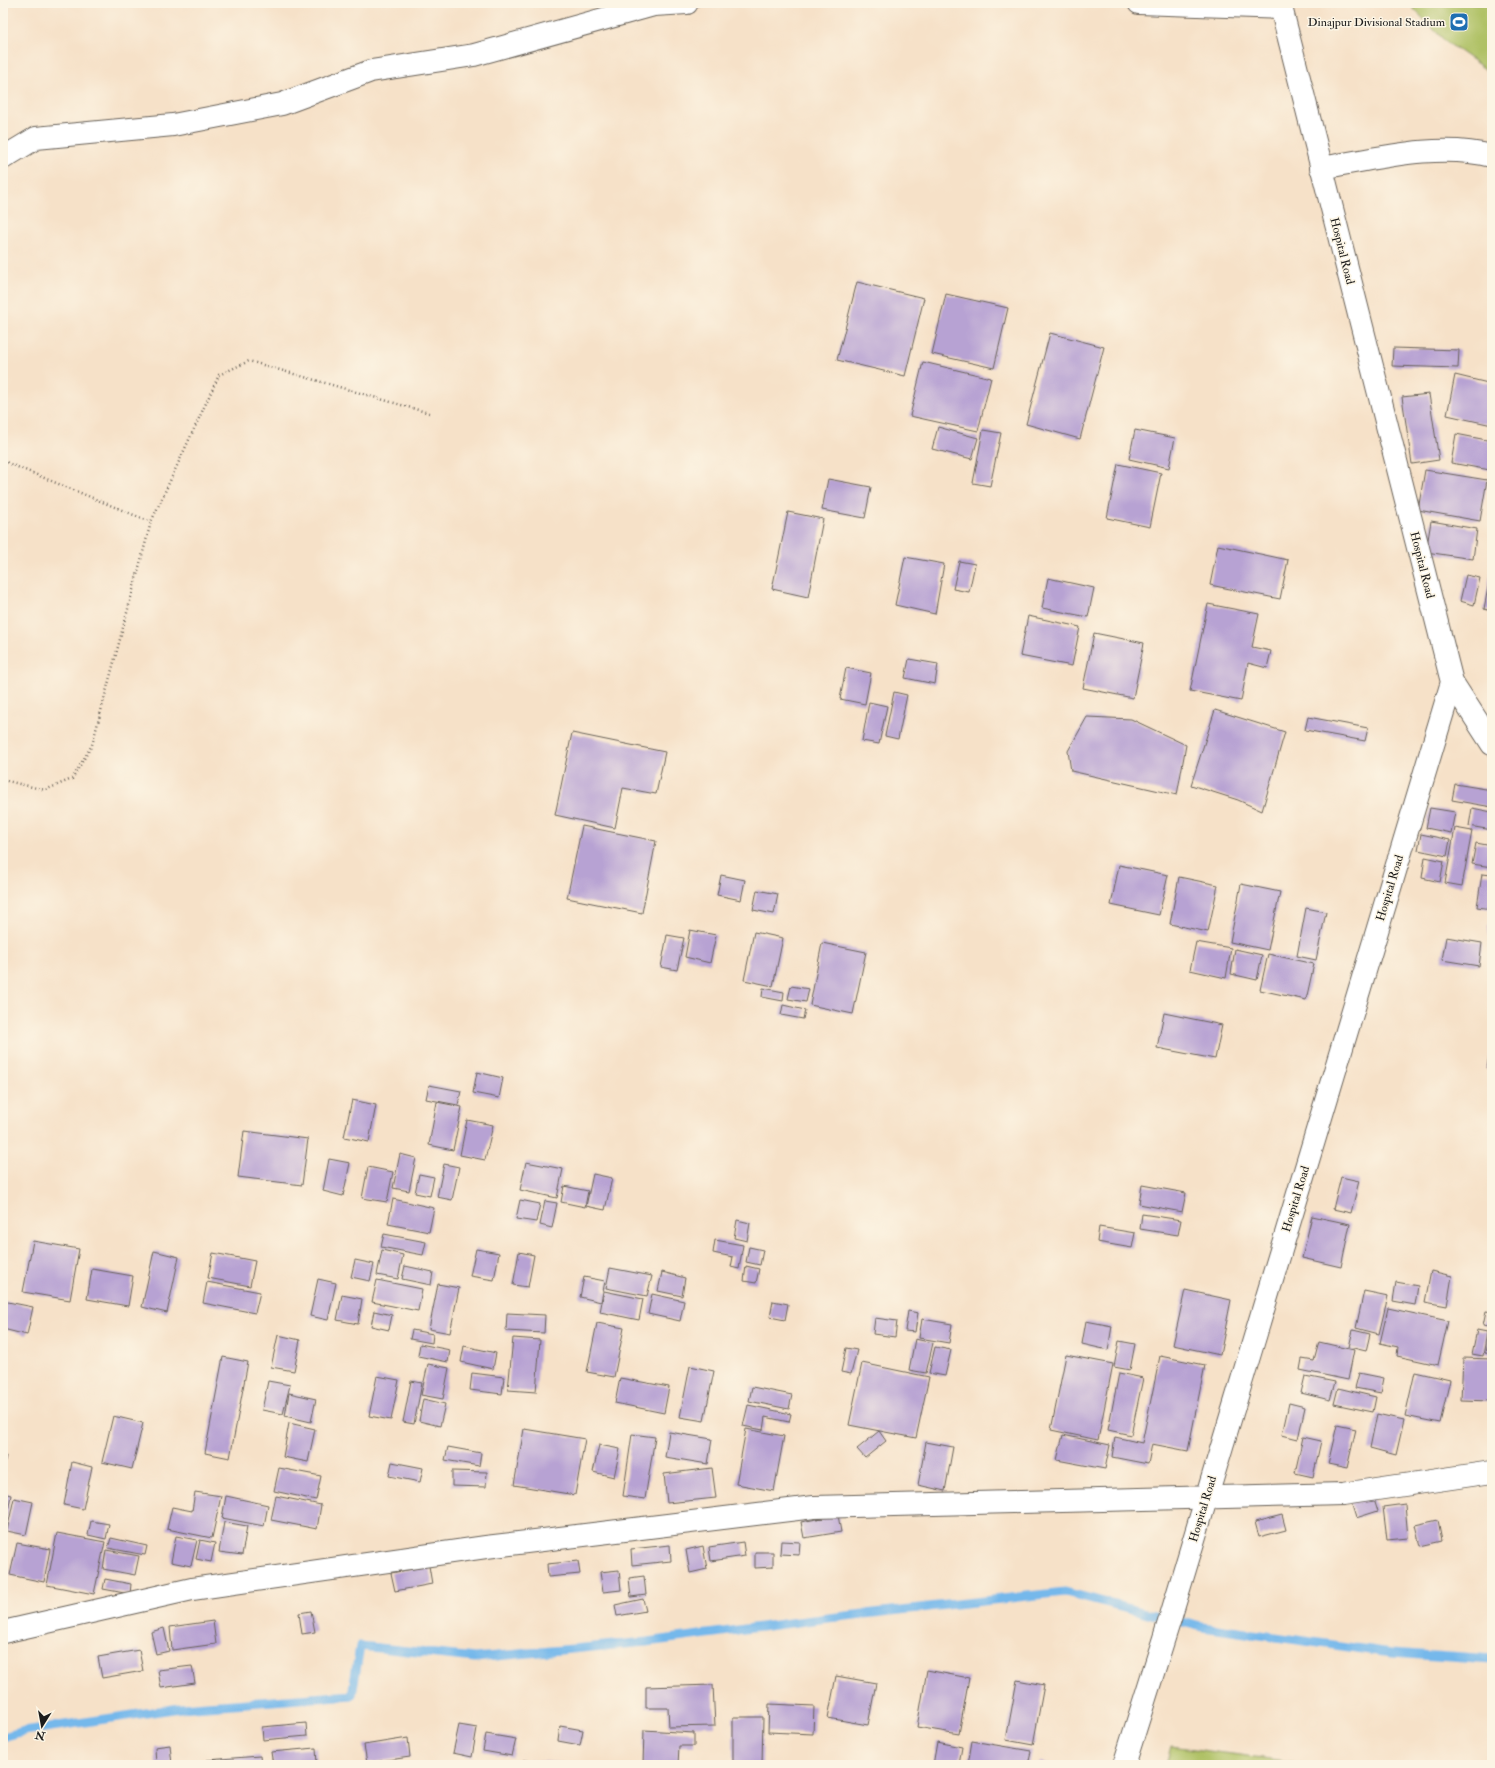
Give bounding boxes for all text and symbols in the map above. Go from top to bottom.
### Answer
sports icon: Dinajpur Divisional Stadium [1448,11,1470,33]
place label: Dinajpur Divisional Stadium [1308,15,1446,30]
street label: Hospital Road [1326,216,1358,286]
street label: Hospital Road [1406,530,1438,600]
street label: Hospital Road [1373,853,1407,923]
street label: Hospital Road [1279,1164,1313,1234]
street label: Hospital Road [1186,1474,1220,1544]
north arrow [22,1706,62,1746]
text: N [33,1728,47,1743]

